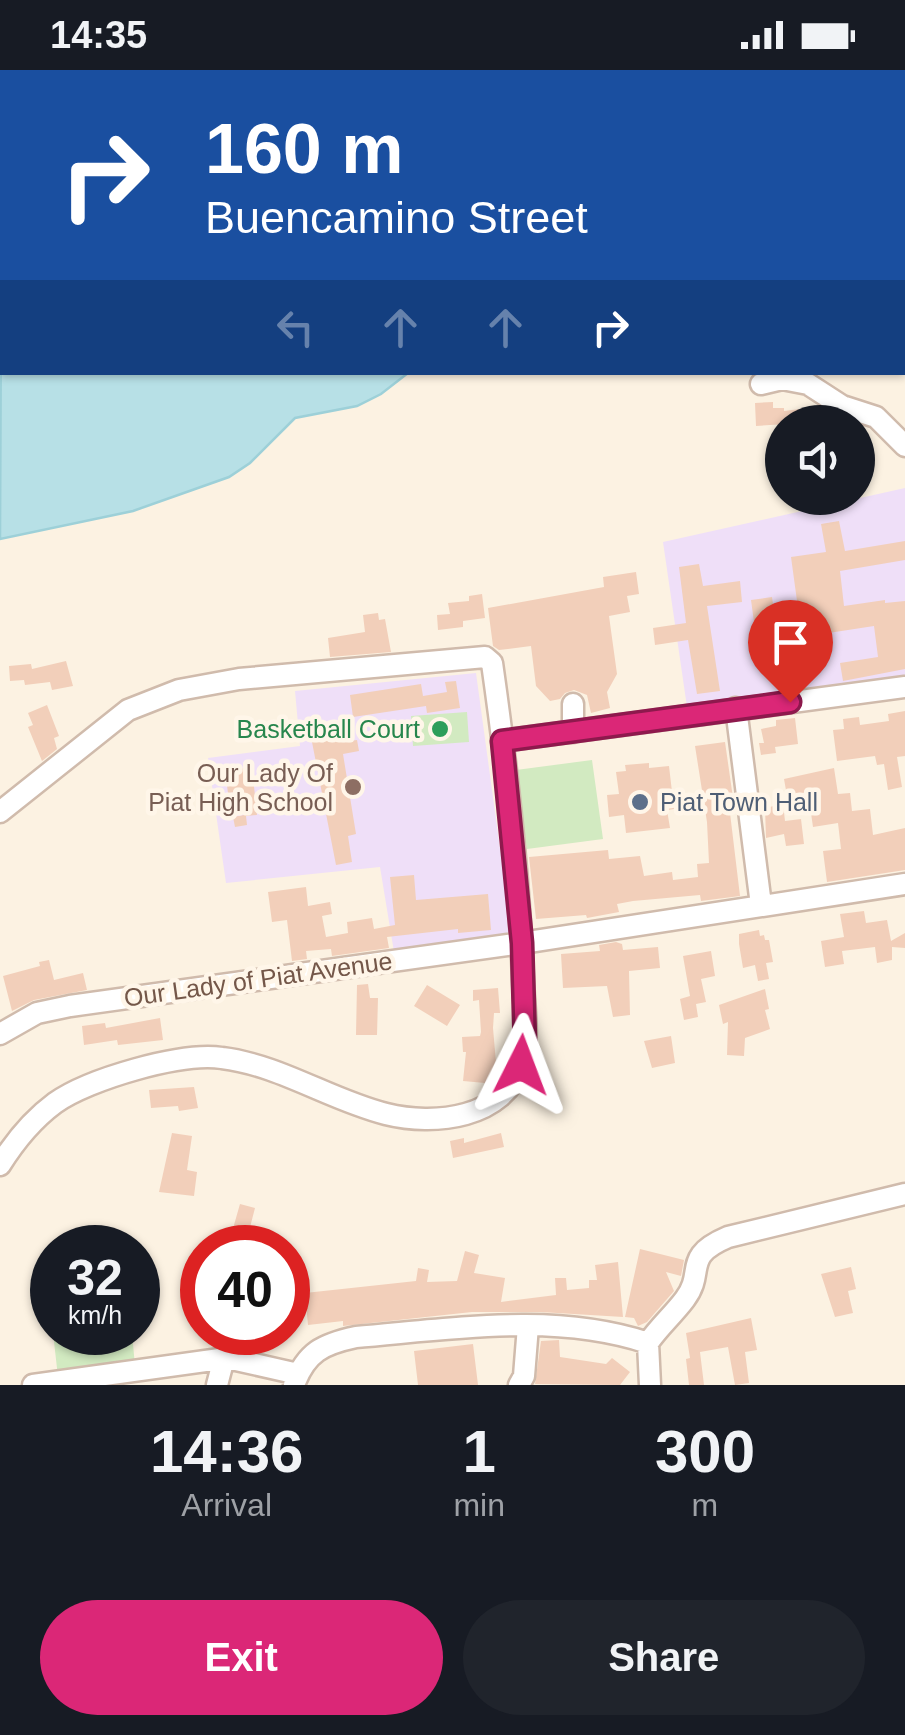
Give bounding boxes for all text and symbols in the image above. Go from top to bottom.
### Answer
text: 14:35 [50,14,147,56]
icon: right [40,110,170,240]
text: 160 m [205,110,403,188]
text: Buencamino Street [205,192,588,243]
icon: left [268,300,323,355]
icon: ahead [373,300,428,355]
icon: ahead [478,300,533,355]
icon: right [583,300,638,355]
map controls [765,405,875,515]
button: sound [765,405,875,515]
pin [748,600,833,703]
icon: arrive [763,615,818,670]
place label: Basketball Court [237,715,420,743]
marker: Basketball Court [429,718,451,740]
place label: Our Lady Of Piat High School [148,759,333,816]
marker: Our Lady Of Piat High School [342,776,364,798]
place label: Piat Town Hall [660,788,818,816]
marker: Piat Town Hall [629,791,651,813]
street label: Our Lady of Piat Avenue [122,946,394,1012]
position arrow [469,1013,573,1117]
speed limit sign: 40 [180,1225,310,1355]
text: 32 [67,1250,123,1306]
text: km/h [68,1301,122,1329]
text: 14:36 [150,1418,303,1485]
text: 1 [462,1418,496,1485]
text: 300 [655,1418,755,1485]
text: Arrival [181,1487,272,1523]
text: min [453,1487,505,1523]
text: m [692,1487,718,1523]
button: Exit [40,1600,443,1715]
button: Share [463,1600,865,1715]

